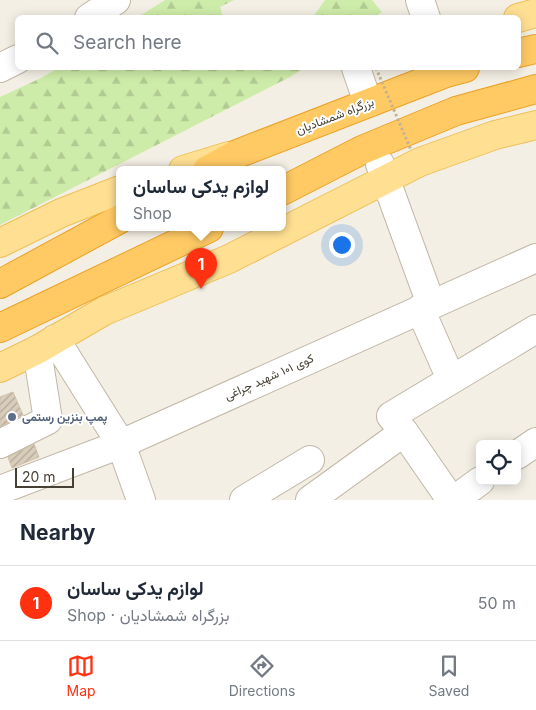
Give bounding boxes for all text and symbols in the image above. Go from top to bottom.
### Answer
search box [15,15,521,70]
icon: search [33,29,61,57]
text: Search here [73,31,182,54]
street label: بزرگراه شمشادیان [294,94,376,138]
popup [116,166,286,231]
text: لوازم یدکی ساسان [133,175,269,198]
text: Shop [133,203,172,223]
your location [329,232,355,258]
pin: 1 [185,248,217,289]
street label: کوی ۱۰۱ شهید چراغی [222,350,316,404]
place label: پمپ بنزین رستمی [22,409,108,425]
marker: پمپ بنزین رستمی [6,411,18,423]
map controls [476,440,521,485]
button: locate [476,440,521,485]
scale bar [15,465,74,488]
text: 20 m [22,468,56,485]
text: Nearby [20,520,95,545]
text: لوازم یدکی ساسان [67,577,204,600]
text: 1 [33,593,39,613]
text: 50 m [478,593,516,613]
text: Shop · بزرگراه شمشادیان [67,605,229,625]
tab: Map [67,652,96,699]
tab: Directions [229,652,295,699]
tab: Saved [428,652,469,699]

